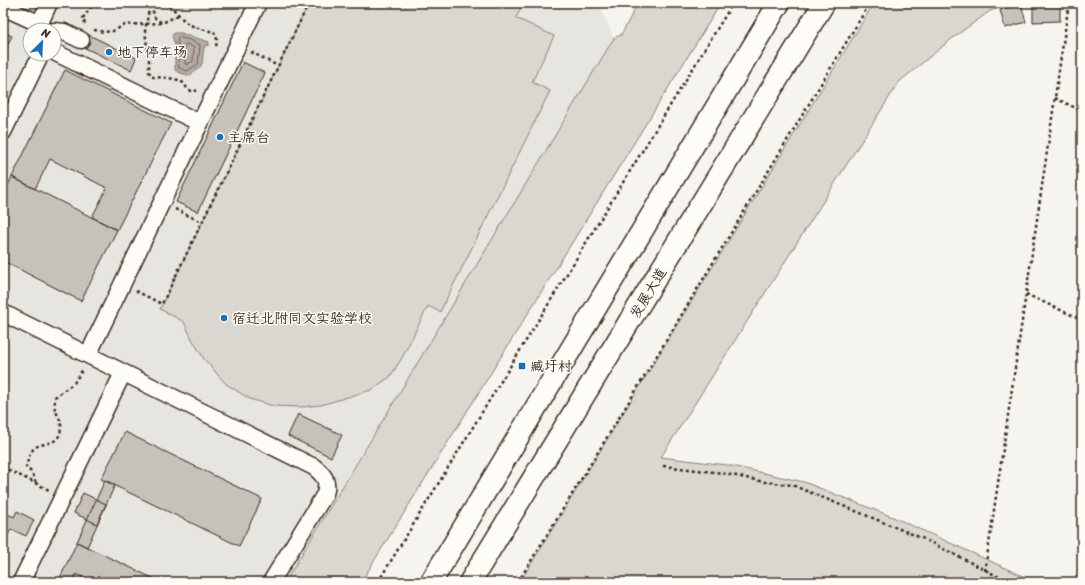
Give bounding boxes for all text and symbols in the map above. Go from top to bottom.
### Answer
north arrow [22,22,62,62]
text: N [38,23,54,44]
place label: 地下停车场 [117,40,187,65]
marker: 地下停车场 [104,47,114,57]
place label: 主席台 [228,125,270,150]
marker: 主席台 [215,132,225,142]
street label: 发展大道 [623,263,674,324]
place label: 宿迁北附同文实验学校 [232,306,372,331]
marker: 宿迁北附同文实验学校 [219,313,229,323]
place label: 臧圩村 [530,354,572,379]
marker: 臧圩村 [517,361,527,371]

